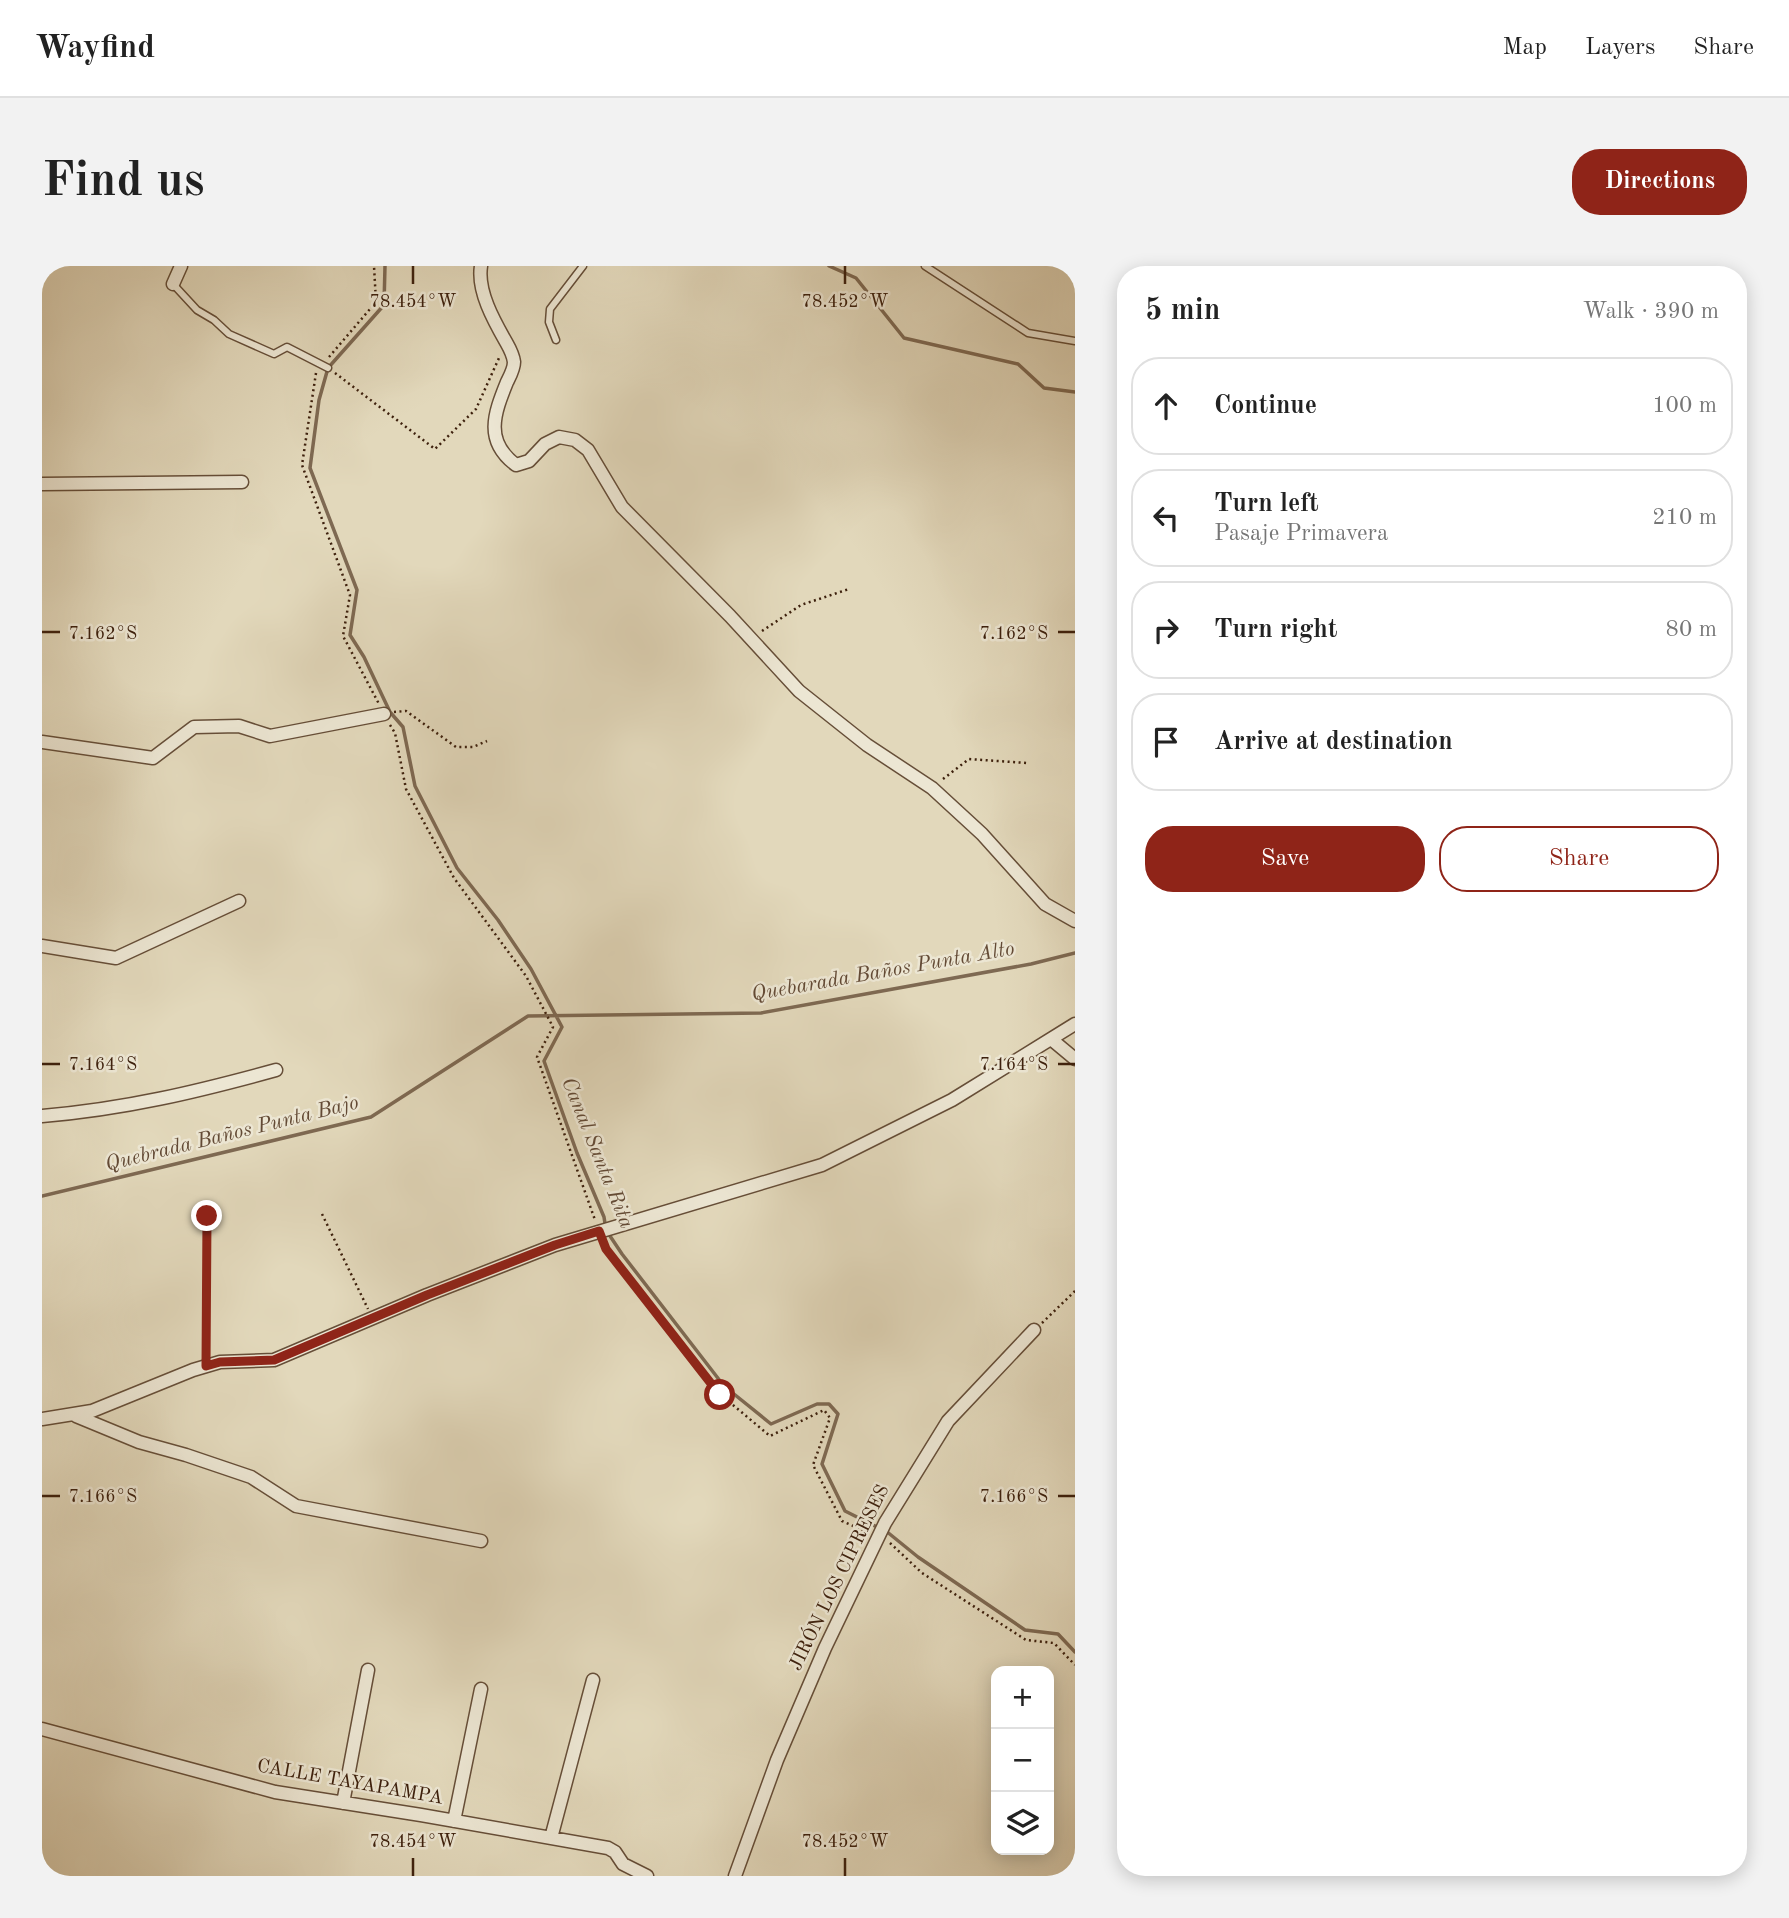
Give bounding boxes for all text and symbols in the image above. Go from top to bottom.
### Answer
text: Wayfind [35,32,155,65]
text: Map [1503,36,1547,60]
text: Layers [1585,36,1655,60]
text: Share [1693,36,1754,60]
button: Directions [1572,149,1747,215]
text: Find us [42,158,205,207]
text: 78.454°W [370,293,456,311]
text: 78.452°W [802,293,888,311]
text: 5 min [1145,296,1220,326]
text: Walk · 390 m [1583,300,1719,323]
icon: ahead [1147,387,1185,425]
text: Continue [1214,393,1317,419]
text: 100 m [1652,394,1717,417]
text: Turn left [1214,491,1319,517]
icon: left [1147,499,1185,537]
text: 210 m [1652,506,1717,529]
text: Pasaje Primavera [1214,522,1388,545]
icon: right [1147,611,1185,649]
text: Turn right [1214,617,1337,643]
text: 80 m [1666,618,1717,641]
text: 7.162°S [69,625,137,643]
text: 7.162°S [980,625,1048,643]
icon: arrive [1147,723,1185,761]
text: Arrive at destination [1214,729,1453,755]
button: Save [1145,826,1425,892]
button: Share [1439,826,1719,892]
water label: Quebarada Baños Punta Alto [750,938,1016,1006]
text: 7.164°S [69,1056,137,1074]
text: 7.164°S [980,1056,1048,1074]
water label: Canal Santa Rita [557,1075,637,1231]
water label: Quebrada Baños Punta Bajo [103,1092,361,1176]
route end [191,1200,222,1231]
route start [704,1379,735,1410]
street label: JIRÓN LOS CIPRESES [782,1480,893,1674]
text: 7.166°S [69,1488,137,1506]
text: 7.166°S [980,1488,1048,1506]
map controls [991,1666,1054,1855]
button: + [991,1666,1054,1729]
button: − [991,1729,1054,1792]
street label: CALLE TAYAPAMPA [255,1757,445,1809]
button: layers [991,1792,1054,1855]
text: 78.454°W [370,1833,456,1851]
text: 78.452°W [802,1833,888,1851]

